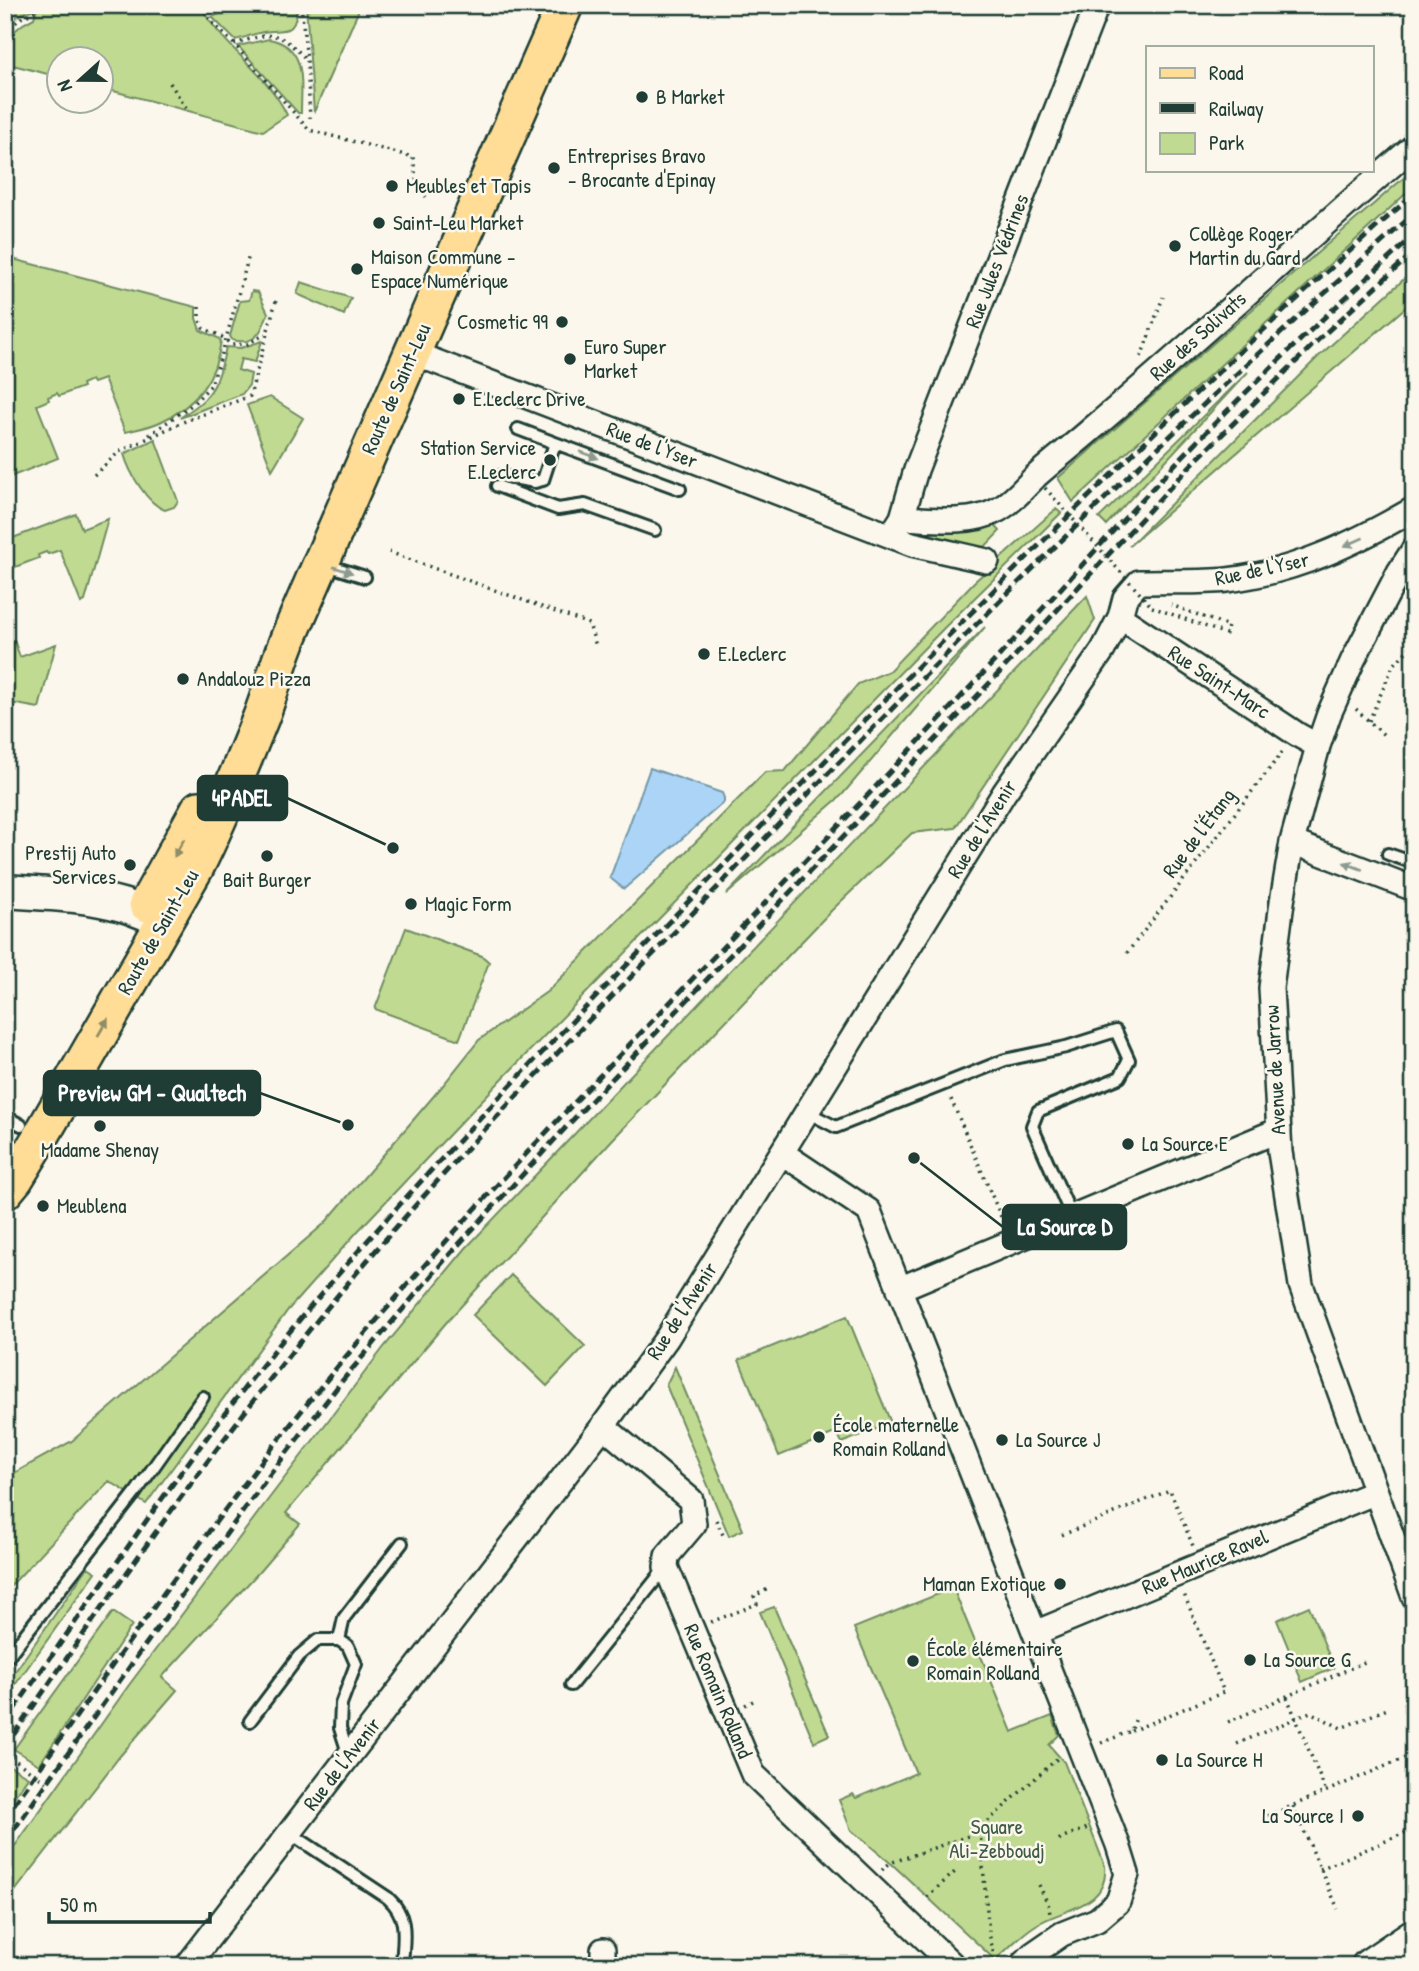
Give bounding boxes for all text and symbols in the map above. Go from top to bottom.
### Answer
north arrow [46,46,116,116]
legend [1146,46,1374,172]
text: Road [1209,58,1243,87]
text: N [50,77,78,95]
place label: B Market [656,82,725,111]
marker: B Market [634,89,650,105]
text: Railway [1209,94,1264,123]
text: Park [1209,128,1244,157]
place label: Entreprises Bravo - Brocante d'Epinay [568,141,716,194]
marker: Entreprises Bravo - Brocante d'Epinay [546,160,562,176]
place label: Meubles et Tapis [406,171,531,200]
marker: Meubles et Tapis [384,178,400,194]
street label: Rue Jules Védrines [958,190,1035,332]
place label: Saint-Leu Market [393,208,524,237]
marker: Saint-Leu Market [371,215,387,231]
place label: Collège Roger Martin du Gard [1189,219,1300,272]
marker: Collège Roger Martin du Gard [1167,238,1183,254]
place label: Maison Commune - Espace Numérique [371,242,515,295]
marker: Maison Commune - Espace Numérique [349,261,365,277]
street label: Rue des Solivats [1143,284,1252,387]
place label: Cosmetic 99 [457,307,548,336]
marker: Cosmetic 99 [554,314,570,330]
street label: Route de Saint-Leu [354,318,438,459]
place label: Euro Super Market [584,332,667,385]
marker: Euro Super Market [562,351,578,367]
place label: E.Leclerc Drive [473,384,586,413]
marker: E.Leclerc Drive [451,391,467,407]
street label: Rue de l'Yser [602,414,702,475]
place label: Station Service E.Leclerc [421,433,537,486]
one-way arrow [578,450,599,461]
marker: Station Service E.Leclerc [542,452,558,468]
one-way arrow [1344,536,1364,548]
street label: Rue de l'Yser [1212,544,1312,593]
one-way arrow [333,565,354,576]
street label: Rue Saint-Marc [1163,638,1276,726]
place label: E.Leclerc [718,639,787,668]
marker: E.Leclerc [696,646,712,662]
place label: Andalouz Pizza [197,664,310,693]
marker: Andalouz Pizza [175,671,191,687]
street label: Rue de l'Avenir [940,774,1023,883]
callout: 4PADEL [198,776,287,820]
text: 4PADEL [212,782,273,813]
street label: Rue de l'Étang [1155,782,1242,883]
place label: Prestij Auto Services [25,838,116,891]
one-way arrow [173,838,185,857]
marker: Bait Burger [259,848,275,864]
marker: Prestij Auto Services [122,857,138,873]
one-way arrow [1342,860,1363,871]
street label: Route de Saint-Leu [110,863,206,1000]
place label: Bait Burger [223,865,311,894]
place label: Magic Form [425,889,511,918]
marker: Magic Form [403,896,419,912]
street label: Avenue de Jarrow [1257,1004,1292,1136]
one-way arrow [97,1018,110,1037]
callout: Preview GM - Qualtech [44,1071,260,1115]
text: Preview GM - Qualtech [58,1077,246,1108]
marker: Madame Shenay [92,1118,108,1134]
place label: La Source E [1142,1129,1228,1158]
place label: Madame Shenay [41,1135,159,1164]
marker: La Source E [1120,1136,1136,1152]
place label: Meublena [57,1191,127,1220]
marker: Meublena [35,1198,51,1214]
callout: La Source D [1003,1205,1126,1249]
text: La Source D [1017,1211,1114,1242]
street label: Rue de l'Avenir [639,1256,724,1365]
place label: École maternelle Romain Rolland [833,1410,959,1463]
place label: La Source J [1016,1425,1101,1454]
marker: École maternelle Romain Rolland [811,1429,827,1445]
marker: La Source J [994,1432,1010,1448]
street label: Rue Maurice Ravel [1137,1522,1273,1601]
place label: Maman Exotique [923,1569,1046,1598]
marker: Maman Exotique [1052,1576,1068,1592]
street label: Rue Romain Rolland [677,1619,760,1763]
place label: École élémentaire Romain Rolland [927,1634,1063,1687]
place label: La Source G [1264,1645,1351,1674]
marker: La Source G [1242,1652,1258,1668]
marker: École élémentaire Romain Rolland [905,1653,921,1669]
street label: Rue de l'Avenir [296,1711,387,1816]
place label: La Source H [1176,1745,1263,1774]
marker: La Source H [1154,1752,1170,1768]
place label: La Source I [1262,1801,1344,1830]
marker: La Source I [1350,1808,1366,1824]
park label: Square Ali-Zebboudj [949,1812,1045,1865]
scale bar [49,1880,210,1924]
text: 50 m [60,1890,97,1919]

